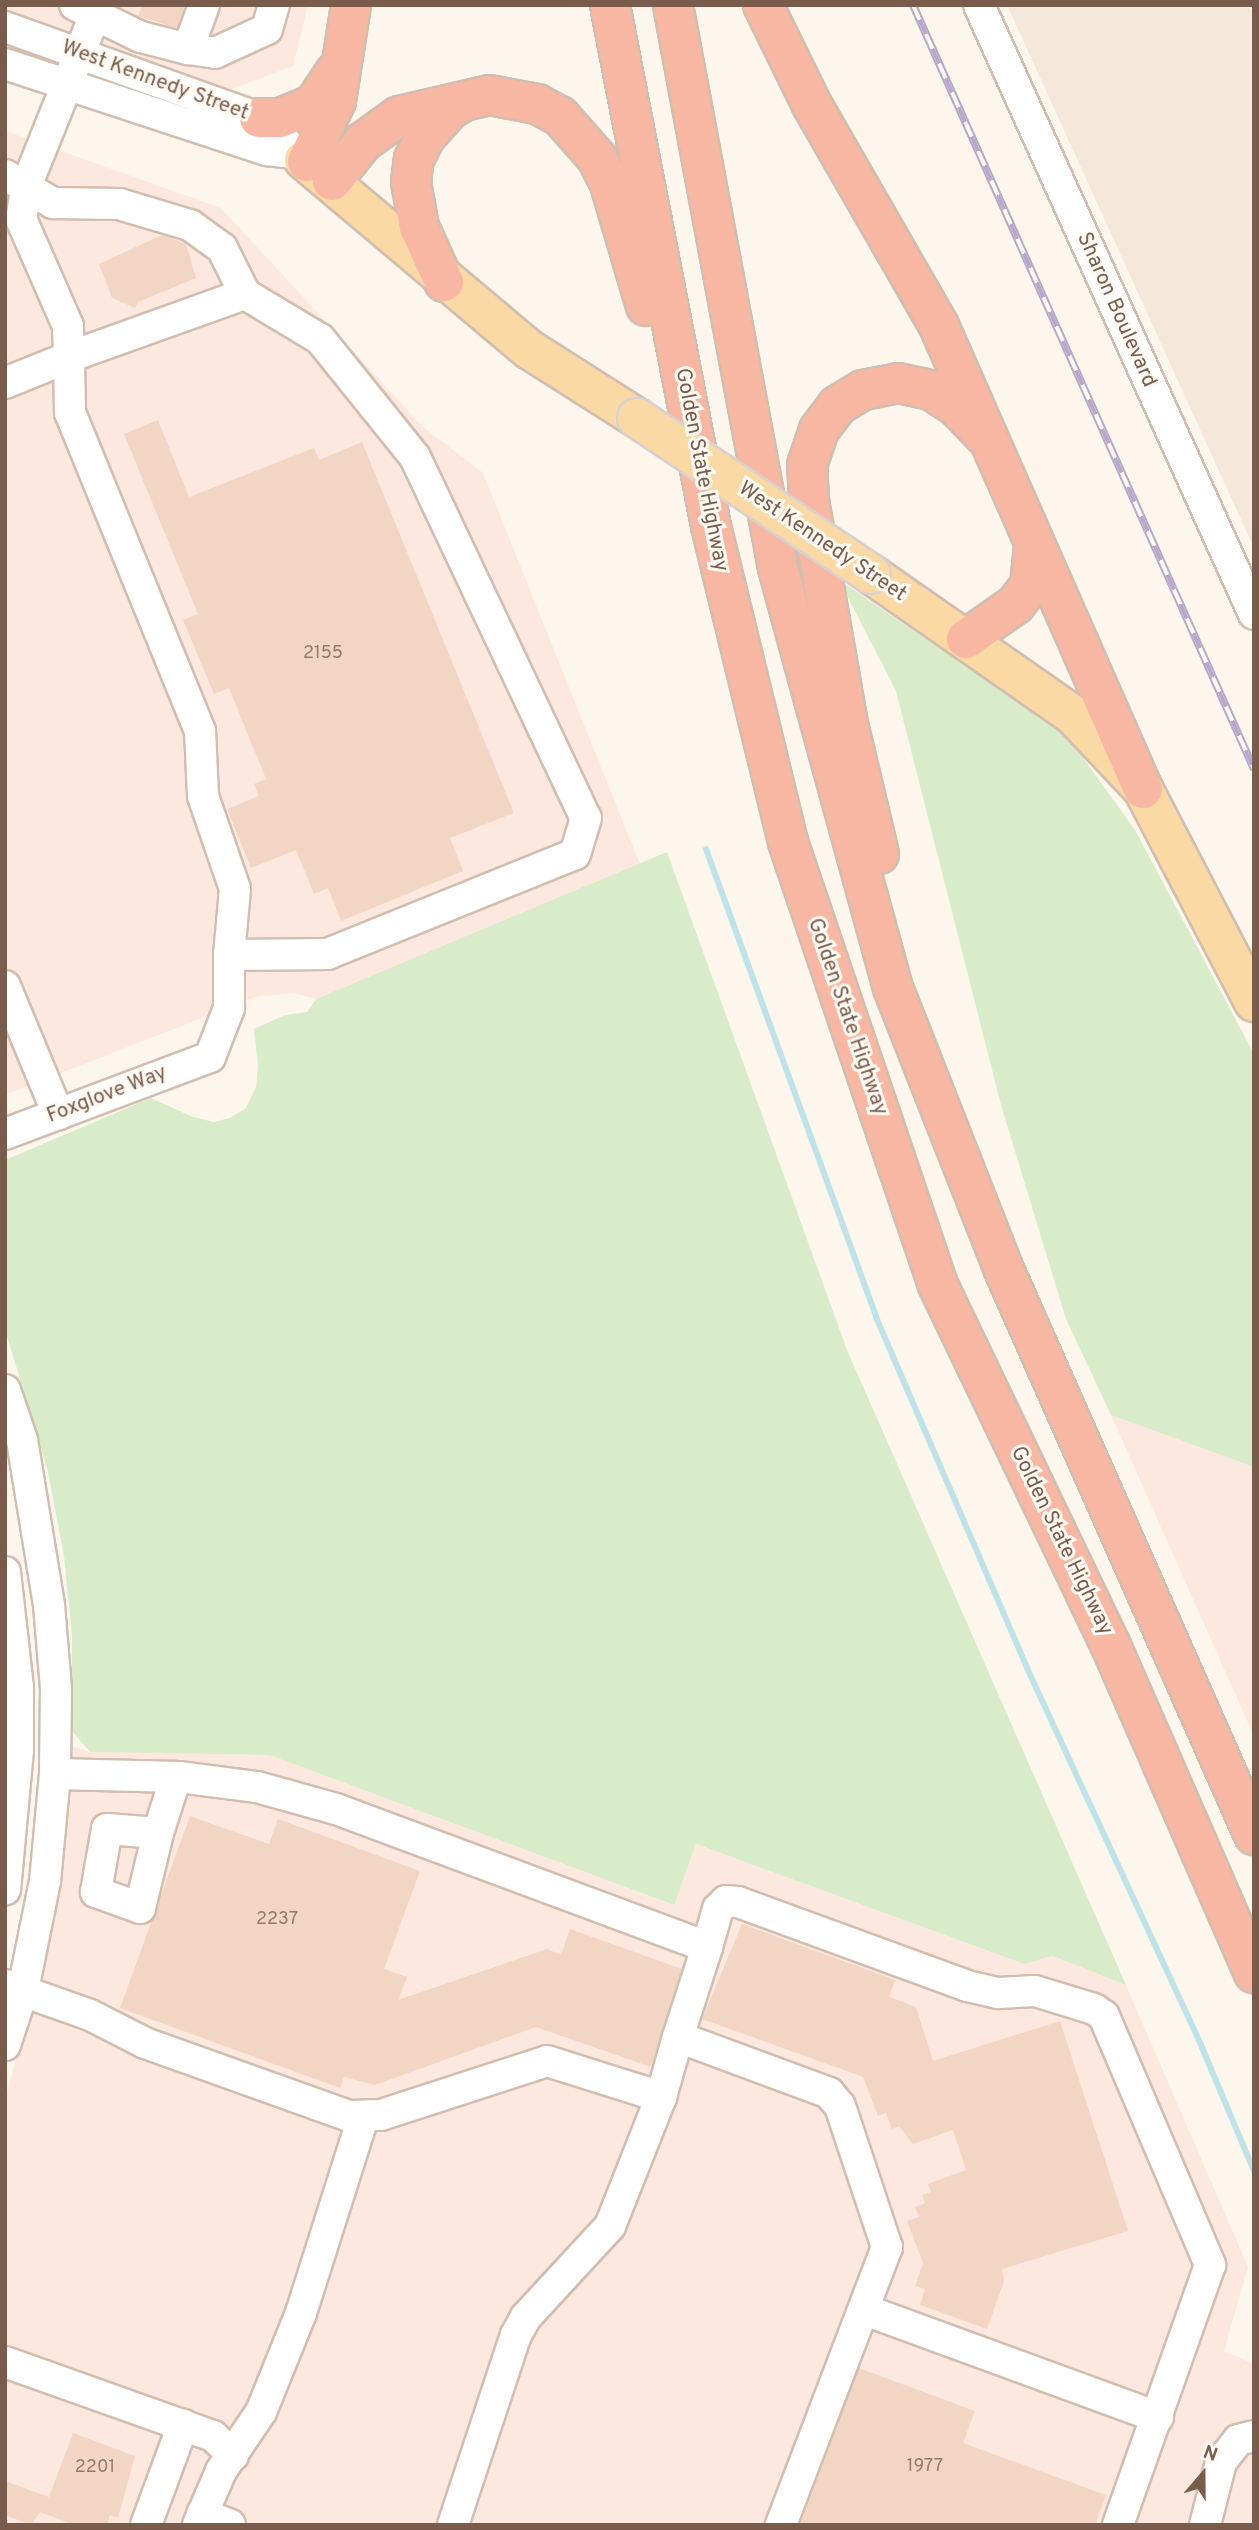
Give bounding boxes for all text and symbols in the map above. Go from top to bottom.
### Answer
street label: West Kennedy Street [58,35,252,127]
street label: Sharon Boulevard [1071,229,1161,391]
street label: Golden State Highway [669,366,733,574]
street label: West Kennedy Street [733,476,911,608]
house number: 2155 [303,643,343,665]
street label: Golden State Highway [801,915,893,1119]
street label: Foxglove Way [43,1061,171,1129]
street label: Golden State Highway [1004,1442,1118,1640]
house number: 2237 [256,1909,298,1931]
north arrow [1168,2439,1238,2509]
text: N [1200,2441,1221,2468]
house number: 1977 [907,2456,943,2478]
house number: 2201 [75,2457,115,2479]

